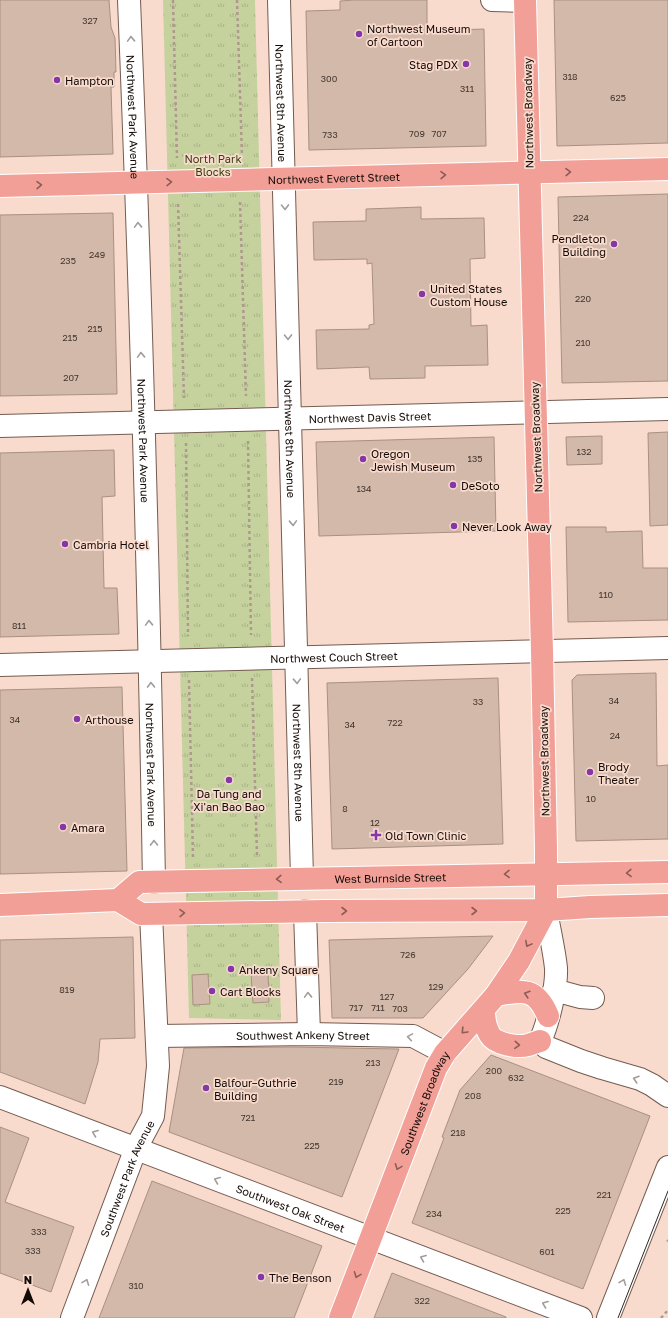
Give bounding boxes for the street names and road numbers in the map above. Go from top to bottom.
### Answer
street label: Northwest 8th Avenue [274,44,290,162]
street label: Northwest Park Avenue [125,55,142,179]
street label: Northwest Broadway [521,58,535,168]
street label: Northwest Everett Street [268,169,400,186]
street label: Northwest Park Avenue [136,378,152,503]
street label: Northwest 8th Avenue [282,380,299,498]
street label: Northwest Broadway [528,381,544,493]
street label: Northwest Davis Street [308,409,431,425]
street label: Northwest Couch Street [270,648,398,665]
street label: Northwest Park Avenue [144,702,160,827]
street label: Northwest 8th Avenue [291,703,307,822]
street label: Northwest Broadway [537,706,551,816]
street label: West Burnside Street [334,870,446,885]
street label: Southwest Ankeny Street [236,1027,370,1042]
street label: Southwest Broadway [397,1048,451,1157]
street label: Southwest Park Avenue [97,1118,156,1238]
street label: Southwest Oak Street [234,1181,347,1234]

